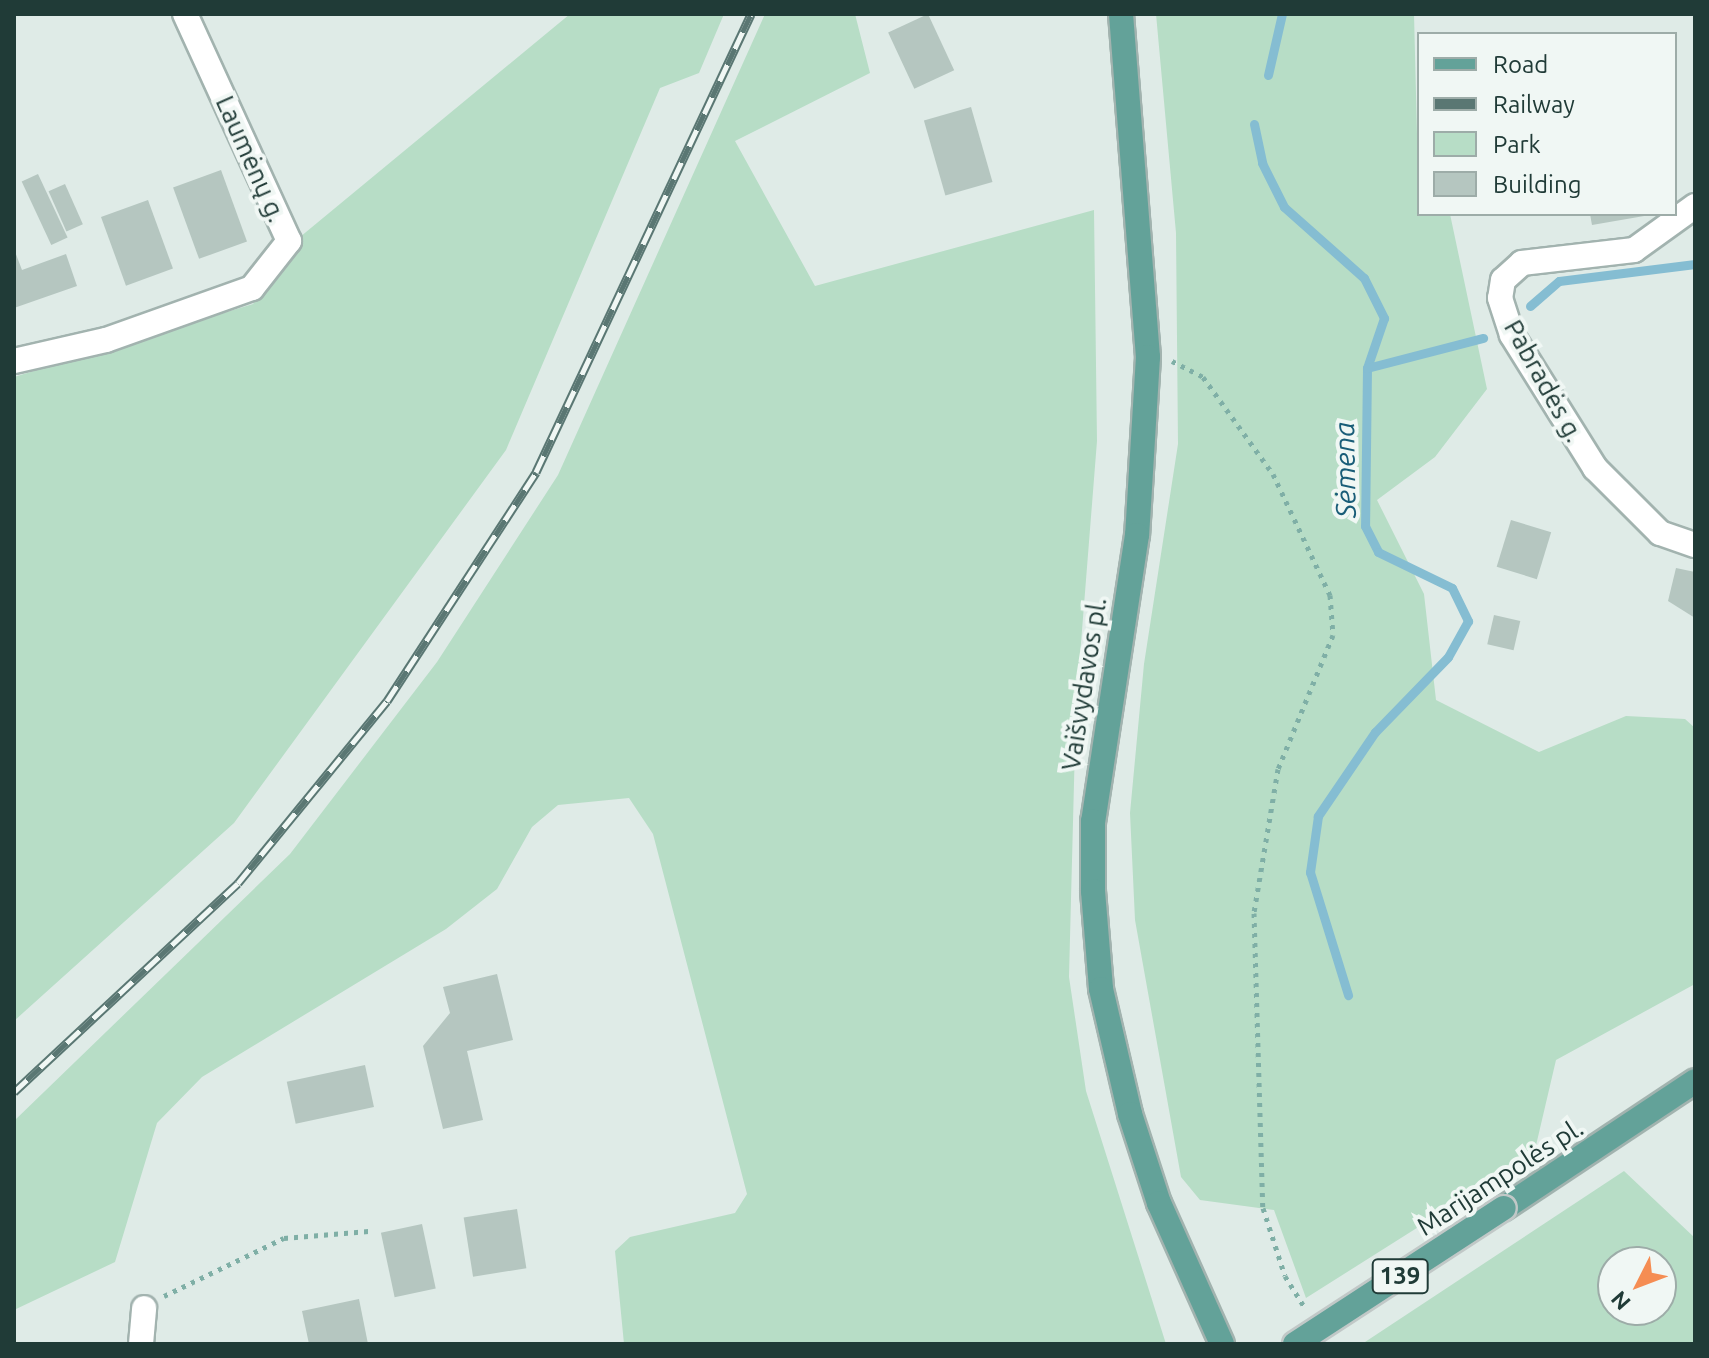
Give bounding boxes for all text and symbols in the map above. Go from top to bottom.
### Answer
legend [1417,32,1677,216]
text: Road [1493,51,1548,78]
street label: Laumėnų g. [209,91,293,227]
text: Railway [1493,91,1575,118]
text: Park [1493,131,1541,158]
text: Building [1493,171,1581,198]
street label: Pabradės g. [1498,314,1590,448]
water label: Sėmena [1327,421,1363,519]
street label: Vaišvydavos pl. [1055,595,1113,773]
street label: Marijampolės pl. [1411,1112,1589,1242]
north arrow [1597,1246,1677,1326]
road number: 139 [1370,1256,1430,1296]
text: N [1606,1287,1635,1316]

